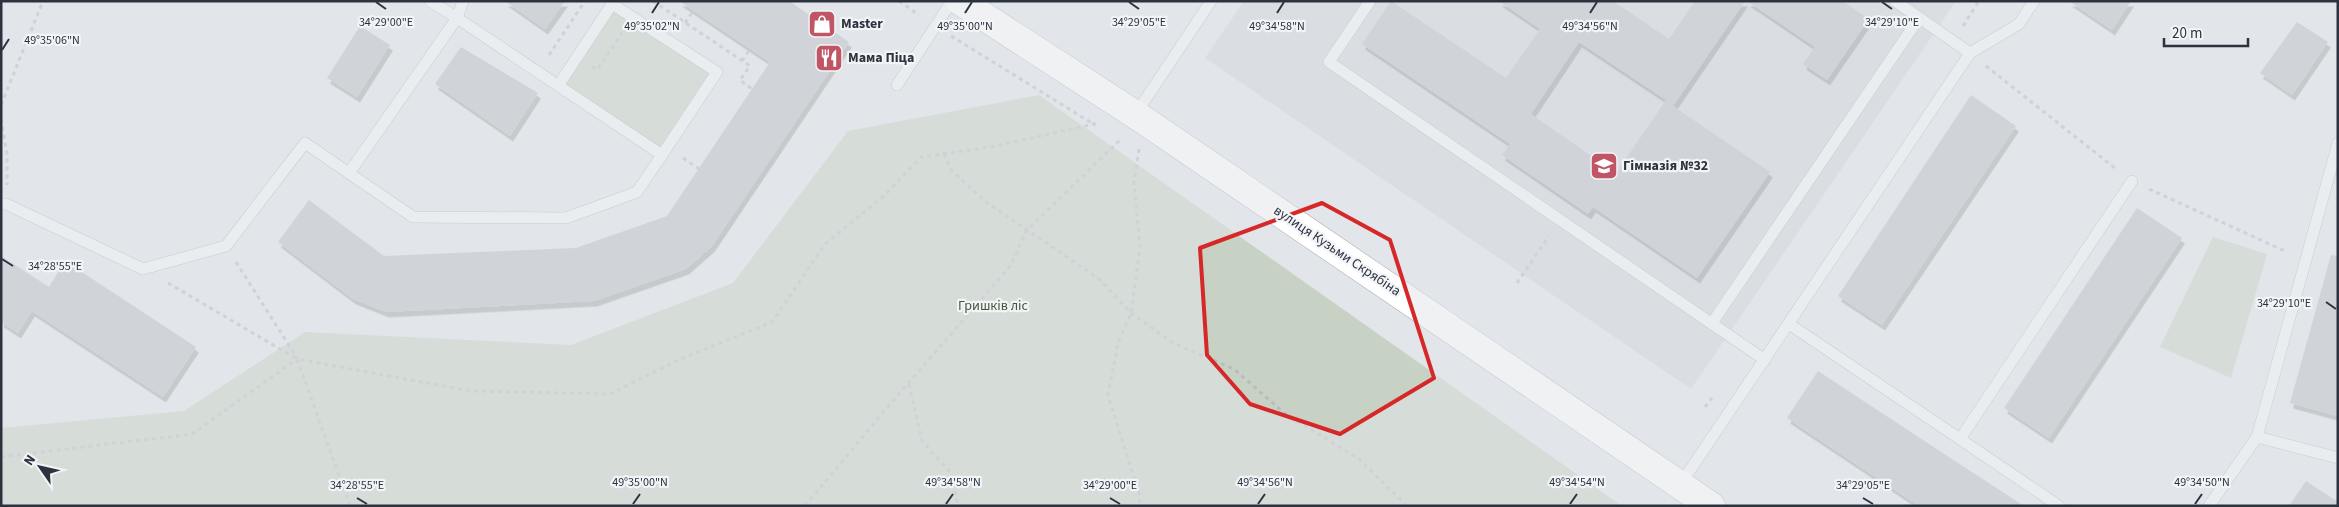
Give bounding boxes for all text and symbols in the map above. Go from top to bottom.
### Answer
shop icon: Master [807,9,837,39]
text: 34°29'00"E [359,14,413,31]
place label: Master [841,14,883,34]
text: 34°29'05"E [1112,14,1166,31]
text: 34°29'10"E [1865,14,1919,31]
scale bar [2164,15,2248,47]
text: 49°35'02"N [624,18,680,35]
text: 49°35'00"N [937,18,993,35]
text: 49°34'58"N [1249,18,1305,35]
text: 49°34'56"N [1562,18,1618,35]
text: 20 m [2172,23,2202,44]
text: 49°35'06"N [24,32,80,49]
restaurant icon: Мама Піца [814,43,844,73]
place label: Мама Піца [848,48,914,68]
school or university icon: Гімназія №32 [1589,151,1619,181]
place label: Гімназія №32 [1623,156,1708,176]
street label: вулиця Кузьми Скрябіна [1269,201,1405,301]
text: 34°28'55"E [28,258,82,275]
text: 34°29'10"E [2257,295,2311,312]
park label: Гришків ліс [958,296,1029,316]
north arrow [15,442,65,492]
text: N [19,451,41,470]
text: 49°35'00"N [612,474,668,491]
text: 49°34'58"N [925,474,981,491]
text: 49°34'56"N [1237,474,1293,491]
text: 49°34'54"N [1549,474,1605,491]
text: 49°34'50"N [2174,474,2230,491]
text: 34°28'55"E [330,477,384,494]
text: 34°29'00"E [1083,477,1137,494]
text: 34°29'05"E [1836,477,1890,494]

